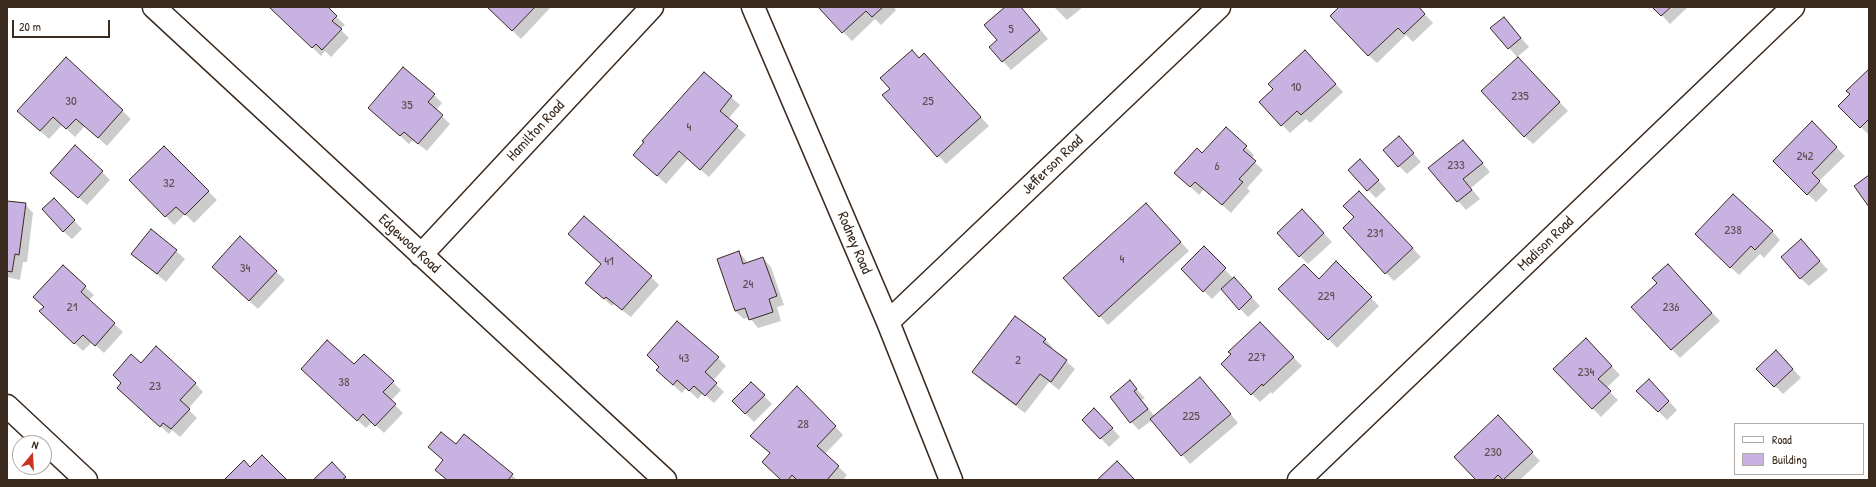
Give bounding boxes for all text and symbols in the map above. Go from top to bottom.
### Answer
scale bar [14,12,112,38]
text: 20 m [19,18,41,35]
house number: 5 [1008,22,1014,38]
house number: 10 [1291,80,1301,96]
house number: 235 [1511,89,1529,105]
house number: 30 [65,94,77,110]
house number: 25 [922,94,934,110]
street label: Hamilton Road [503,97,569,165]
house number: 35 [401,98,413,114]
house number: 4 [687,120,691,136]
street label: Jefferson Road [1019,132,1087,198]
house number: 242 [1796,149,1814,165]
house number: 233 [1447,158,1465,174]
house number: 6 [1214,159,1220,175]
house number: 32 [163,176,175,192]
street label: Rodney Road [833,209,875,277]
street label: Edgewood Road [374,211,444,277]
street label: Madison Road [1514,213,1578,275]
house number: 238 [1724,223,1742,239]
house number: 231 [1367,226,1383,242]
house number: 4 [1120,252,1124,268]
house number: 41 [604,254,614,270]
house number: 34 [240,261,250,277]
house number: 24 [743,277,753,293]
house number: 229 [1318,289,1334,305]
house number: 21 [67,300,77,316]
house number: 236 [1662,300,1680,316]
house number: 227 [1248,350,1266,366]
house number: 43 [679,351,689,367]
house number: 2 [1015,353,1021,369]
house number: 234 [1578,365,1594,381]
house number: 38 [338,375,350,391]
house number: 23 [149,379,161,395]
house number: 225 [1182,409,1200,425]
house number: 28 [797,417,809,433]
legend [1734,423,1864,475]
text: Road [1772,431,1792,448]
north arrow [12,435,52,475]
text: N [30,437,40,452]
house number: 230 [1484,445,1502,461]
text: Building [1772,451,1807,468]

